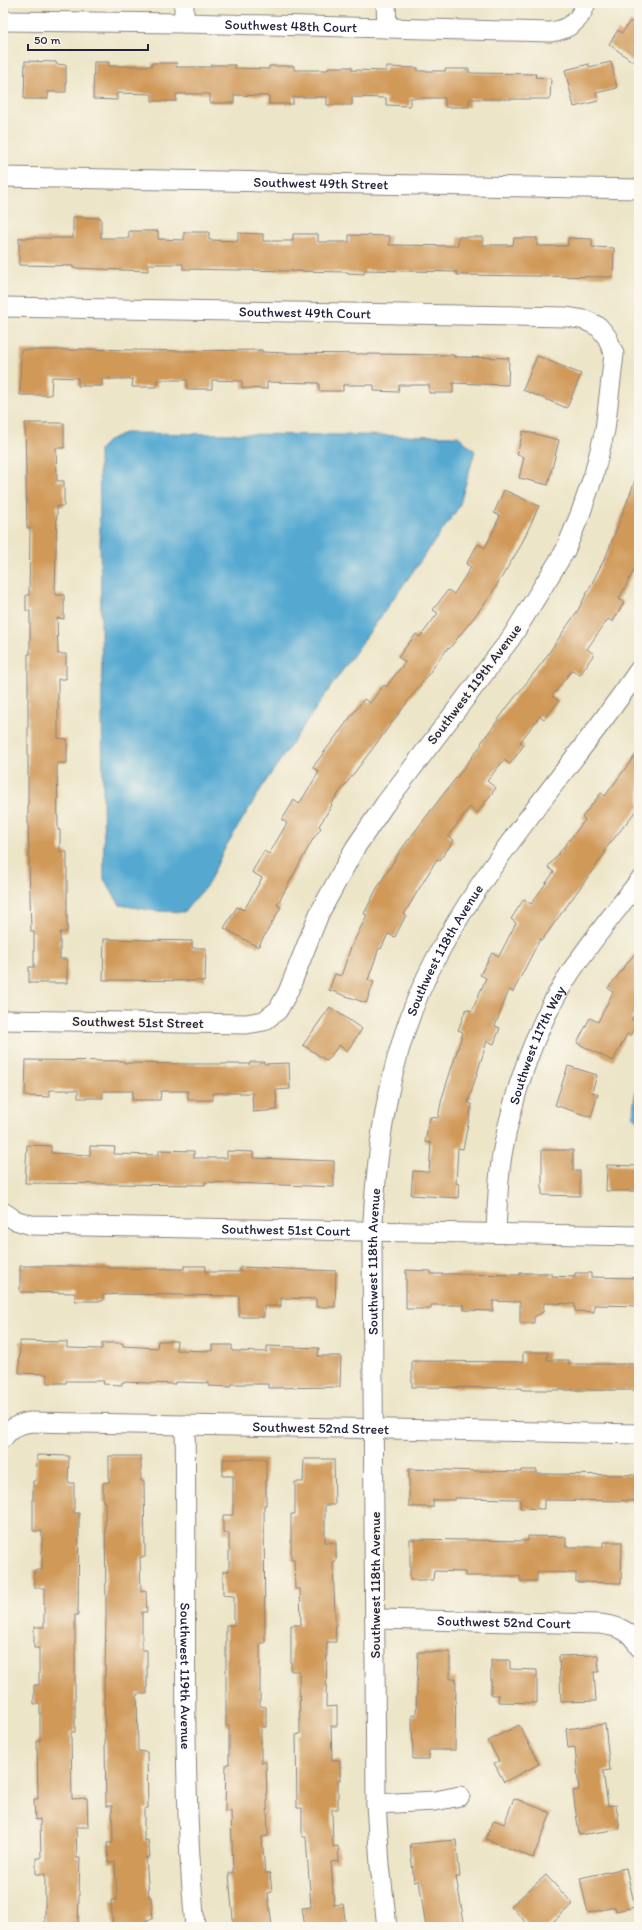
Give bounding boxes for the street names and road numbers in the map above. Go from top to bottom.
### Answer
street label: Southwest 48th Court [224,16,357,36]
street label: Southwest 49th Street [253,174,389,193]
street label: Southwest 49th Court [239,303,371,323]
street label: Southwest 119th Avenue [423,620,525,748]
street label: Southwest 118th Avenue [403,881,487,1018]
street label: Southwest 117th Way [506,982,569,1107]
street label: Southwest 51st Street [72,1013,204,1032]
street label: Southwest 118th Avenue [364,1187,384,1335]
street label: Southwest 51st Court [221,1220,350,1240]
street label: Southwest 52nd Street [252,1418,389,1438]
street label: Southwest 118th Avenue [367,1511,384,1659]
street label: Southwest 119th Avenue [176,1603,194,1750]
street label: Southwest 52nd Court [437,1612,571,1632]

